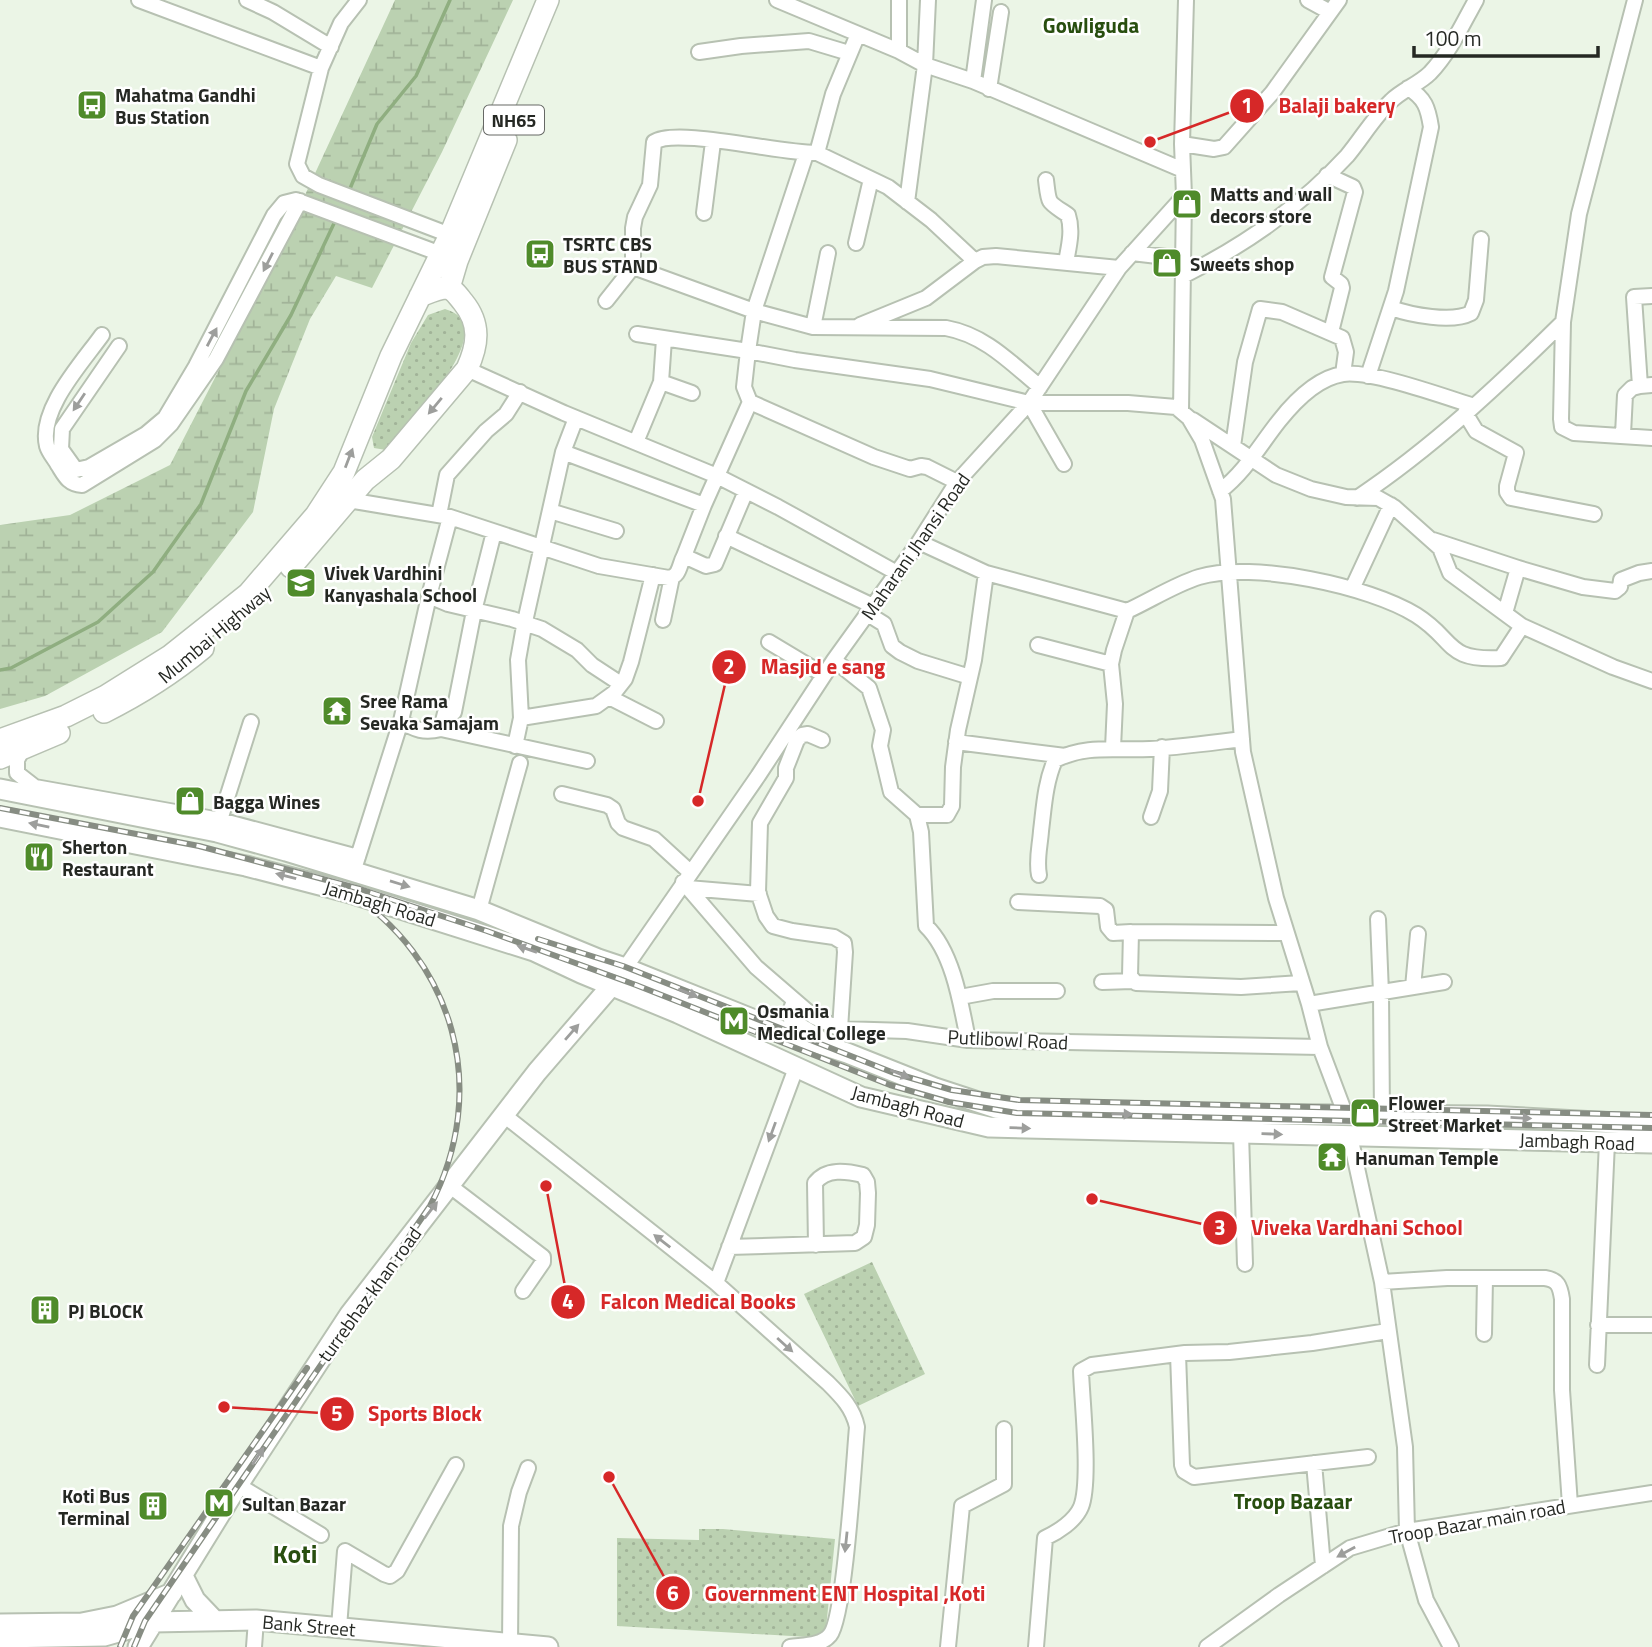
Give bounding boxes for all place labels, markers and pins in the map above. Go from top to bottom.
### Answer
place label: Mahatma Gandhi Bus Station [115,80,256,131]
callout: Balaji bakery [1229,85,1410,127]
bus stop icon: Mahatma Gandhi Bus Station [75,88,109,122]
place label: Matts and wall decors store [1210,179,1332,230]
shop icon: Matts and wall decors store [1170,187,1204,221]
place label: TSRTC CBS BUS STAND [563,229,658,280]
bus stop icon: TSRTC CBS BUS STAND [523,237,557,271]
shop icon: Sweets shop [1150,246,1184,280]
place label: Sweets shop [1190,249,1294,278]
place label: Vivek Vardhini Kanyashala School [324,558,477,609]
school or university icon: Vivek Vardhini Kanyashala School [284,566,318,600]
callout: Masjid e sang [712,646,899,688]
place label: Sree Rama Sevaka Samajam [360,686,499,737]
temple icon: Sree Rama Sevaka Samajam [320,694,354,728]
shop icon: Bagga Wines [173,784,207,818]
place label: Bagga Wines [213,787,320,816]
place label: Sherton Restaurant [62,832,154,883]
restaurant icon: Sherton Restaurant [22,840,56,874]
place label: Osmania Medical College [757,996,886,1047]
metro station icon: Osmania Medical College [717,1004,751,1038]
place label: Flower Street Market [1388,1088,1502,1139]
shop icon: Flower Street Market [1348,1096,1382,1130]
temple icon: Hanuman Temple [1315,1140,1349,1174]
place label: Hanuman Temple [1355,1143,1499,1172]
callout: Viveka Vardhani School [1202,1207,1477,1249]
callout: Falcon Medical Books [551,1281,810,1323]
building icon: PJ BLOCK [28,1293,62,1327]
place label: PJ BLOCK [68,1296,143,1325]
callout: Sports Block [319,1393,496,1435]
place label: Koti Bus Terminal [58,1481,130,1532]
metro station icon: Sultan Bazar [202,1486,236,1520]
building icon: Koti Bus Terminal [136,1489,170,1523]
place label: Sultan Bazar [242,1489,346,1518]
callout: Government ENT Hospital ,Koti [655,1572,999,1614]

